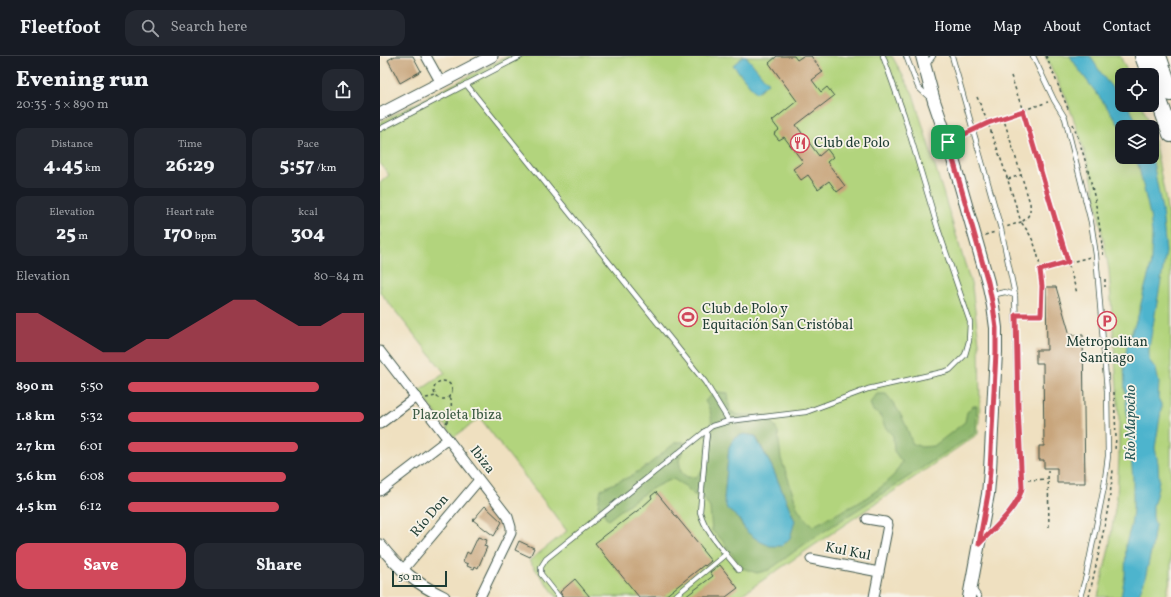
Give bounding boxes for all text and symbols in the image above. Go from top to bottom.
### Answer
search box [125,10,405,46]
text: Fleetfoot [20,15,101,41]
icon: search [139,17,161,39]
text: Search here [171,17,247,38]
text: Home [934,18,971,37]
text: Map [993,18,1021,37]
text: About [1043,18,1081,37]
text: Contact [1103,18,1151,37]
text: Evening run [16,65,149,96]
map controls [1115,68,1159,164]
button: locate [1115,68,1159,112]
button: share [322,69,364,111]
text: 20:35 · 5 × 890 m [16,96,109,114]
button: layers [1115,120,1159,164]
pin [931,125,965,159]
icon: arrive [937,131,959,153]
restaurant icon: Club de Polo [789,132,811,154]
place label: Club de Polo [814,134,890,153]
text: Distance [51,137,93,152]
text: Time [178,137,202,152]
text: Pace [297,137,319,152]
text: 4.45 [43,152,83,180]
text: 26:29 [165,152,215,180]
text: 5:57 [280,152,314,180]
text: km [83,161,101,176]
text: /km [314,161,336,176]
text: Elevation [49,205,95,220]
text: Heart rate [166,205,214,220]
text: kcal [298,205,318,220]
text: 25 [56,220,76,248]
text: 170 [163,220,193,248]
text: 304 [291,220,325,248]
text: m [76,229,88,244]
text: bpm [193,229,217,244]
text: Elevation [16,268,70,286]
text: 80–84 m [314,268,364,286]
place label: Club de Polo y Equitación San Cristóbal [702,300,853,335]
sports icon: Club de Polo y Equitación San Cristóbal [677,306,699,328]
parking icon: Metropolitan Santiago [1096,310,1118,332]
place label: Metropolitan Santiago [1066,333,1148,368]
text: 890 m [16,378,54,396]
text: 5:50 [80,378,103,396]
water label: Río Mapocho [1121,385,1142,461]
park label: Plazoleta Ibiza [412,406,502,425]
text: 1.8 km [16,408,55,426]
text: 5:32 [80,408,103,426]
text: 2.7 km [16,438,55,456]
text: 6:01 [80,438,103,456]
street label: Ibiza [465,442,499,478]
text: 3.6 km [16,468,57,486]
text: 6:08 [80,468,104,486]
street label: Río Don [407,491,453,541]
text: 4.5 km [16,498,57,516]
text: 6:12 [80,498,102,516]
street label: Kul Kul [824,538,872,566]
button: Save [16,543,186,589]
button: Share [194,543,364,589]
scale bar [392,569,447,588]
text: 50 m [398,570,422,585]

